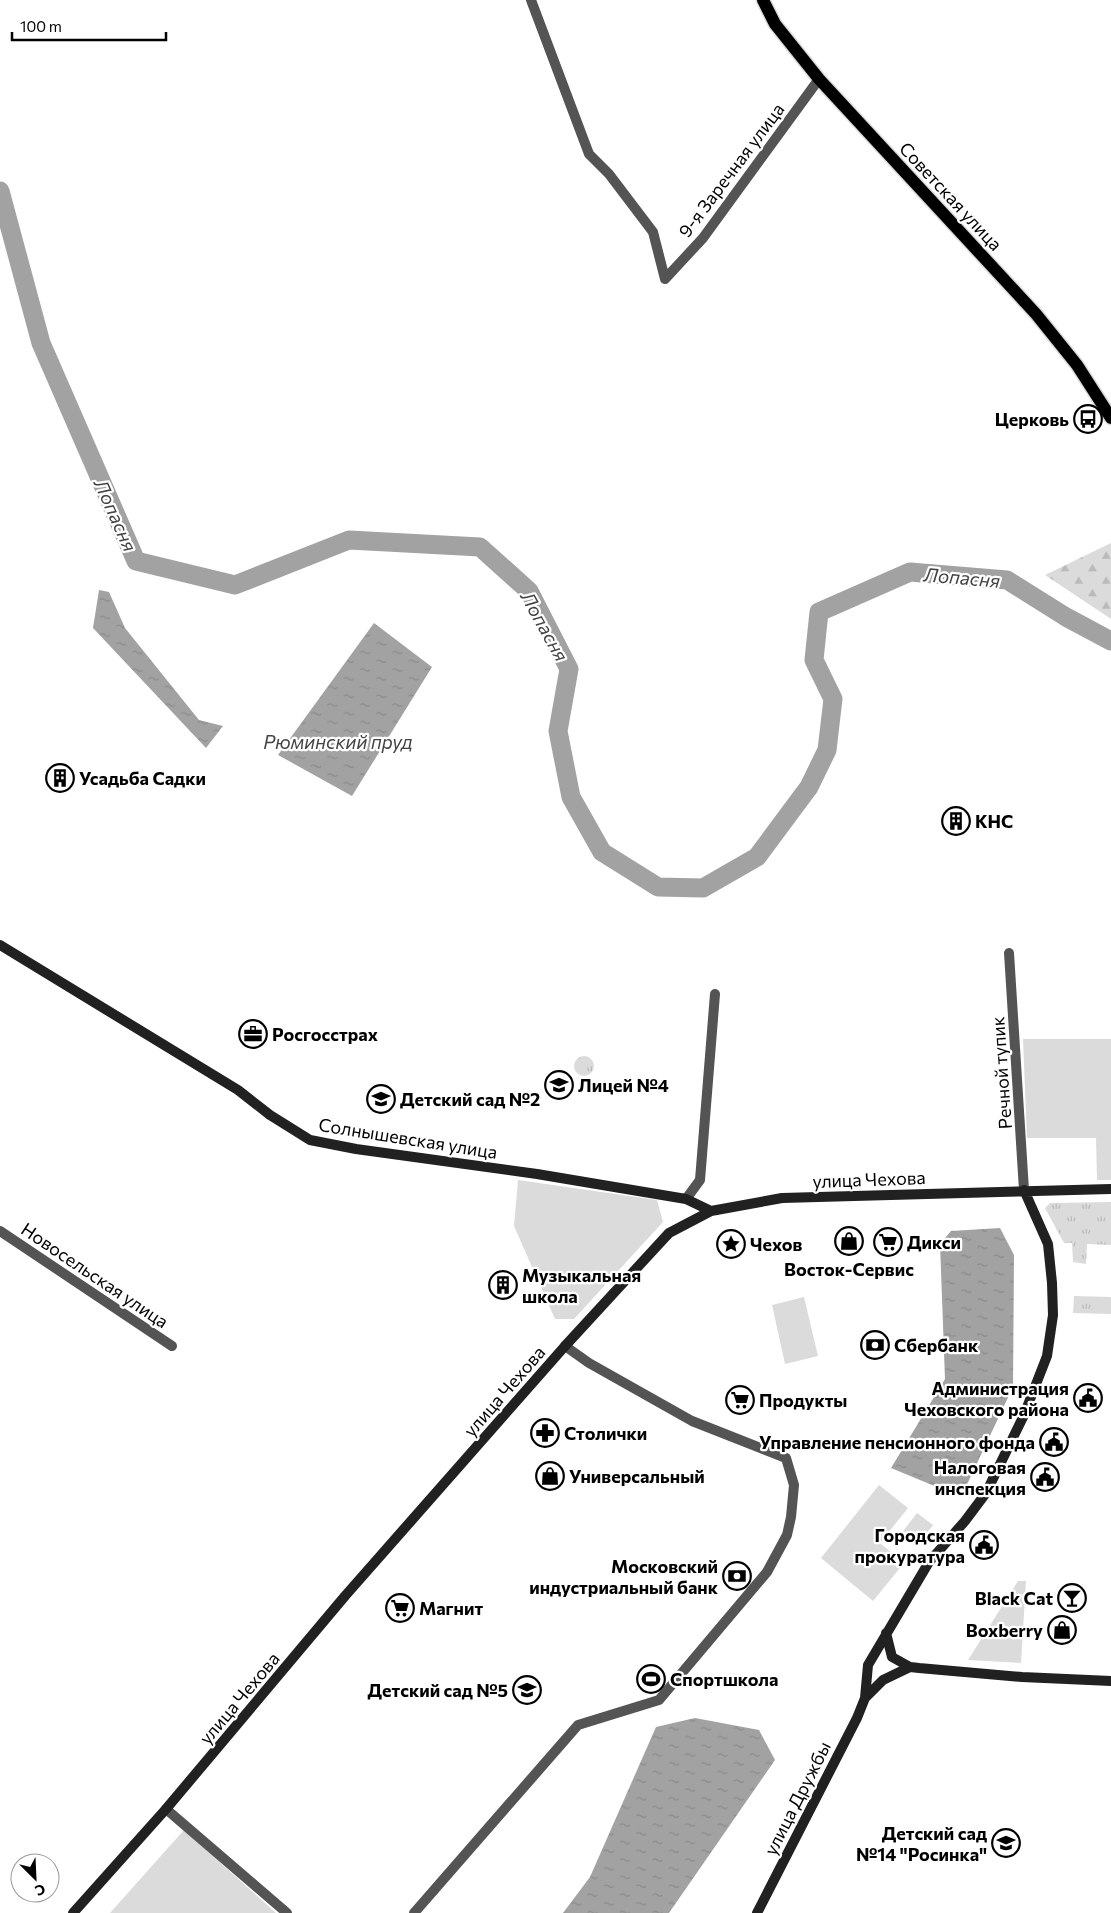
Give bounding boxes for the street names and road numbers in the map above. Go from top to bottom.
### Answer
street label: 9-я Заречная улица [673,99,789,241]
street label: Советская улица [895,137,1007,255]
street label: Речной тупик [986,1016,1016,1130]
street label: Солнышевская улица [317,1113,499,1163]
street label: улица Чехова [812,1166,926,1192]
street label: Новосельская улица [17,1218,173,1332]
street label: улица Чехова [459,1341,549,1441]
street label: улица Чехова [194,1648,284,1748]
street label: улица Дружбы [759,1737,835,1859]

